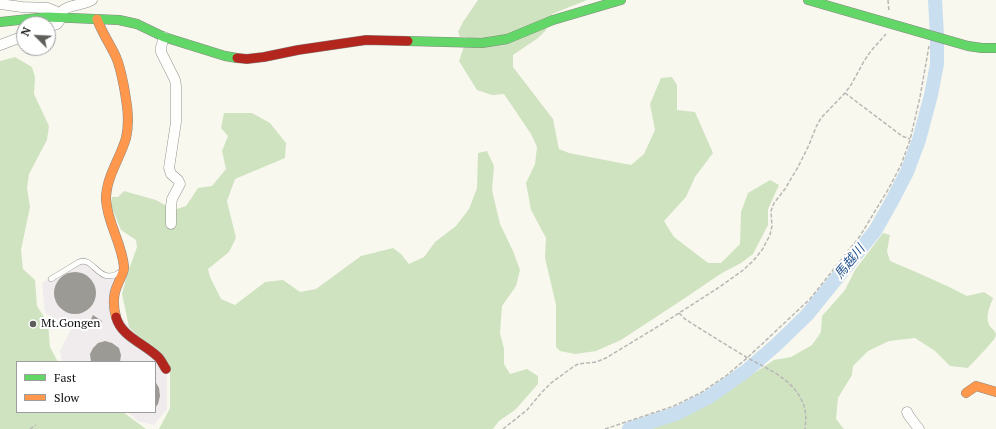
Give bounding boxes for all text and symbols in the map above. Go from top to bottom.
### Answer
north arrow [16,16,56,56]
text: N [18,25,34,38]
water label: 馬越川 [832,242,868,282]
place label: Mt.Gongen [41,317,100,331]
marker: Mt.Gongen [28,319,38,329]
legend [16,361,156,413]
text: Fast [54,370,76,385]
text: Slow [54,390,79,405]

